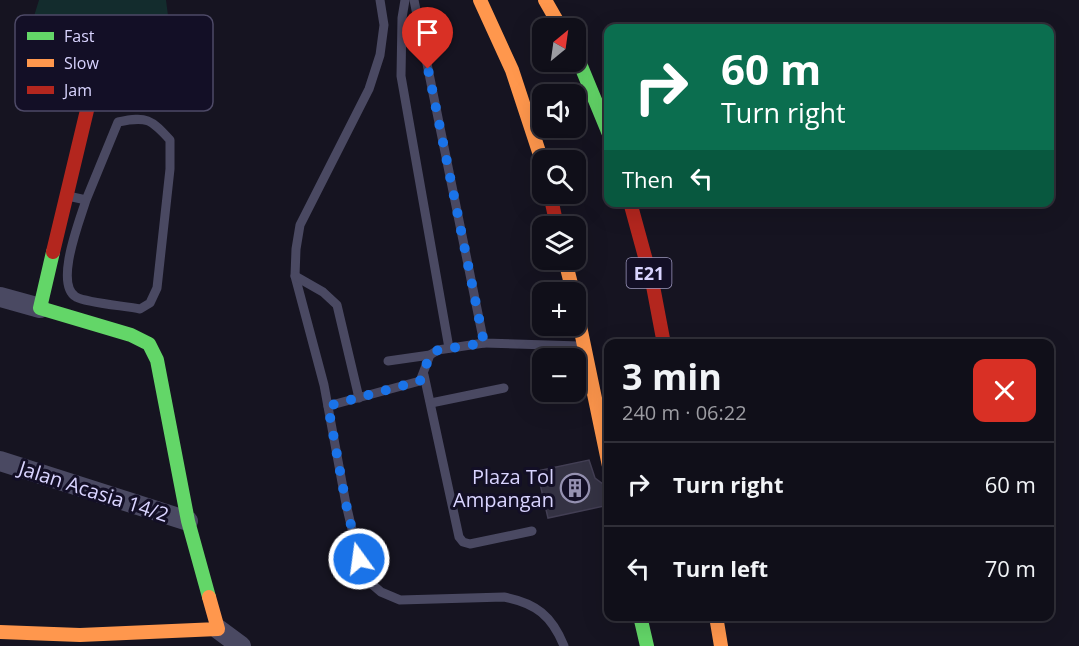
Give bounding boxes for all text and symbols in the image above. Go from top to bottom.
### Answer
pin [402,7,453,69]
legend [15,15,213,111]
icon: arrive [411,16,444,49]
north arrow [532,18,586,72]
map controls [532,18,586,402]
text: Fast [64,25,95,47]
text: 60 m [721,40,821,97]
icon: right [622,48,700,126]
text: Slow [64,52,99,74]
text: Jam [62,79,92,101]
button: sound [532,84,586,138]
text: Turn right [721,94,846,131]
button: search [532,150,586,204]
icon: left [685,162,718,195]
text: Then [622,164,673,194]
button: layers [532,216,586,270]
road number: E21 [626,258,672,288]
button: + [532,282,586,336]
button: − [532,348,586,402]
text: 3 min [622,352,722,401]
button: close [973,359,1036,422]
text: 240 m · 06:22 [622,399,747,426]
street label: Jalan Acasia 14/2 [14,453,172,528]
place label: Plaza Tol Ampangan [453,463,554,513]
icon: right [622,468,655,501]
text: Turn right [673,469,784,499]
text: 60 m [985,469,1036,499]
building icon: Plaza Tol Ampangan [559,472,591,504]
position arrow [327,527,391,591]
icon: left [622,552,655,585]
text: Turn left [673,553,768,583]
text: 70 m [985,553,1036,583]

